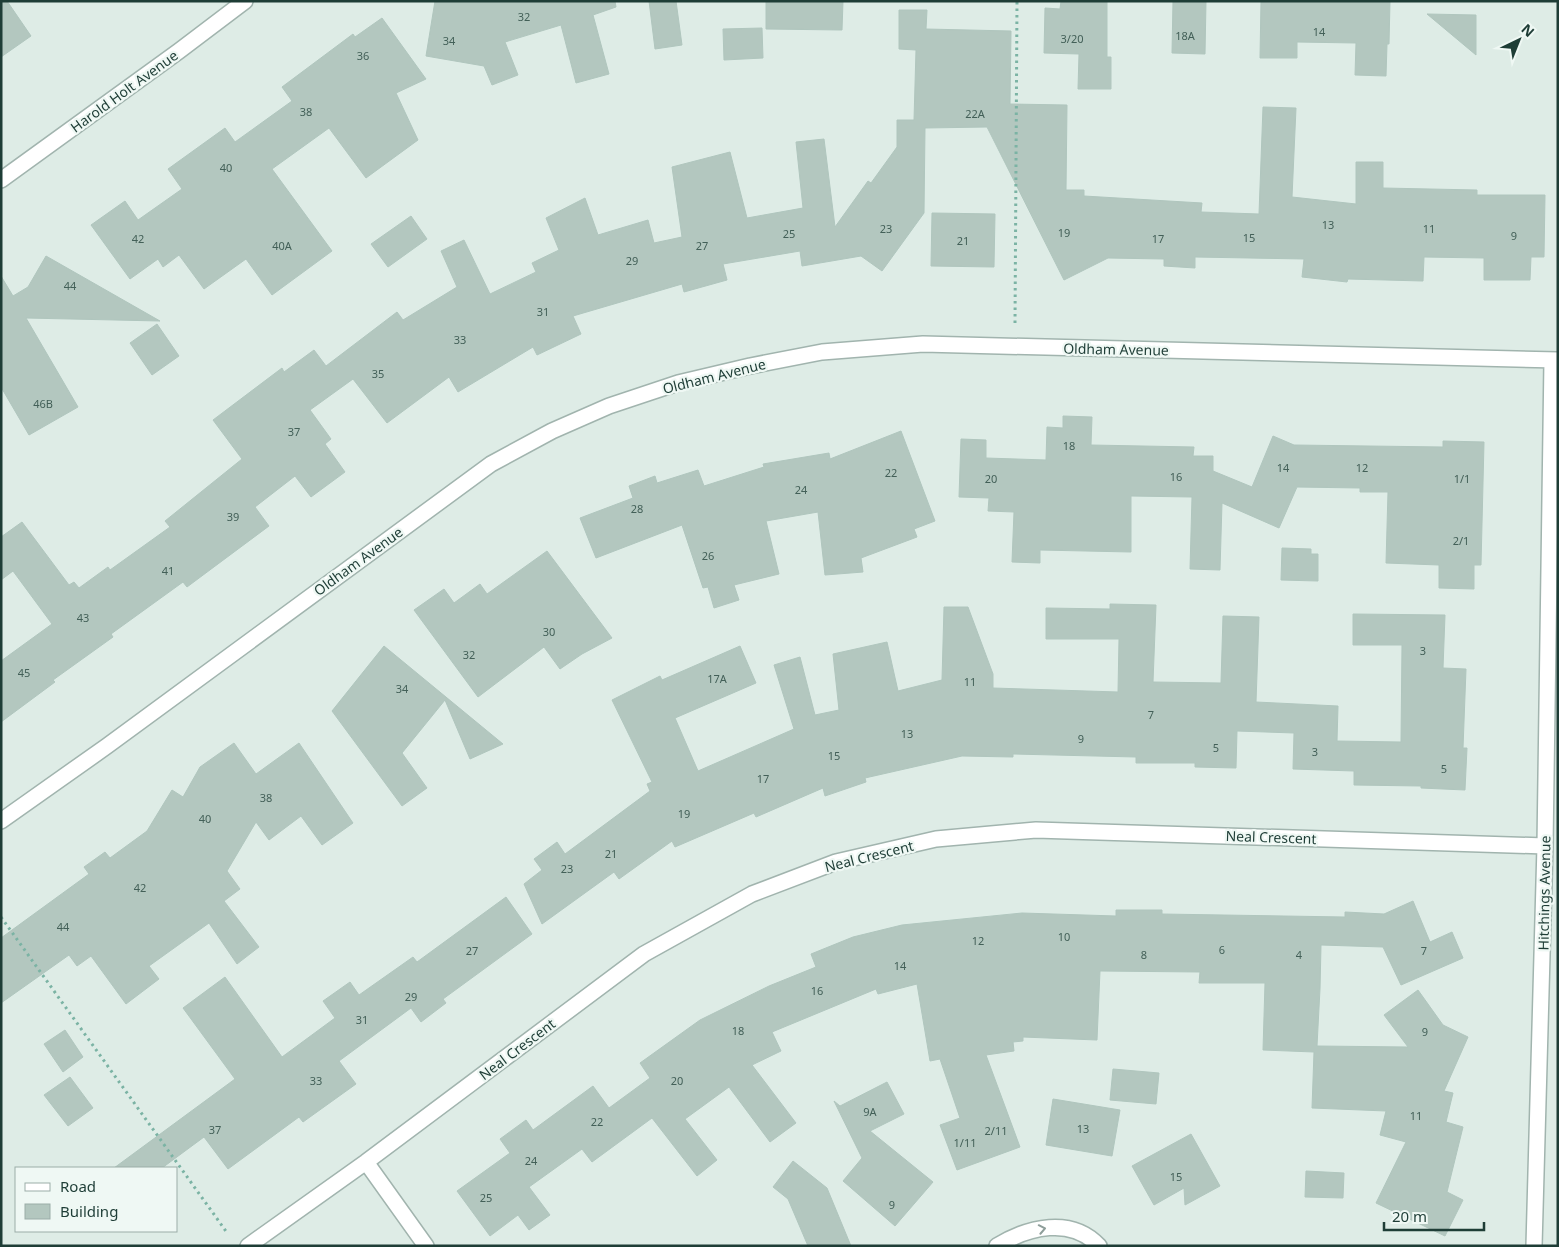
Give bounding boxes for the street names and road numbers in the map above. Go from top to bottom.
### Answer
street label: Harold Holt Avenue [66,46,182,136]
street label: Oldham Avenue [1063,339,1169,359]
street label: Oldham Avenue [660,354,768,398]
street label: Oldham Avenue [310,522,406,600]
street label: Neal Crescent [1225,826,1317,848]
street label: Hitchings Avenue [1533,835,1555,951]
street label: Neal Crescent [823,836,915,876]
street label: Neal Crescent [475,1014,559,1084]

